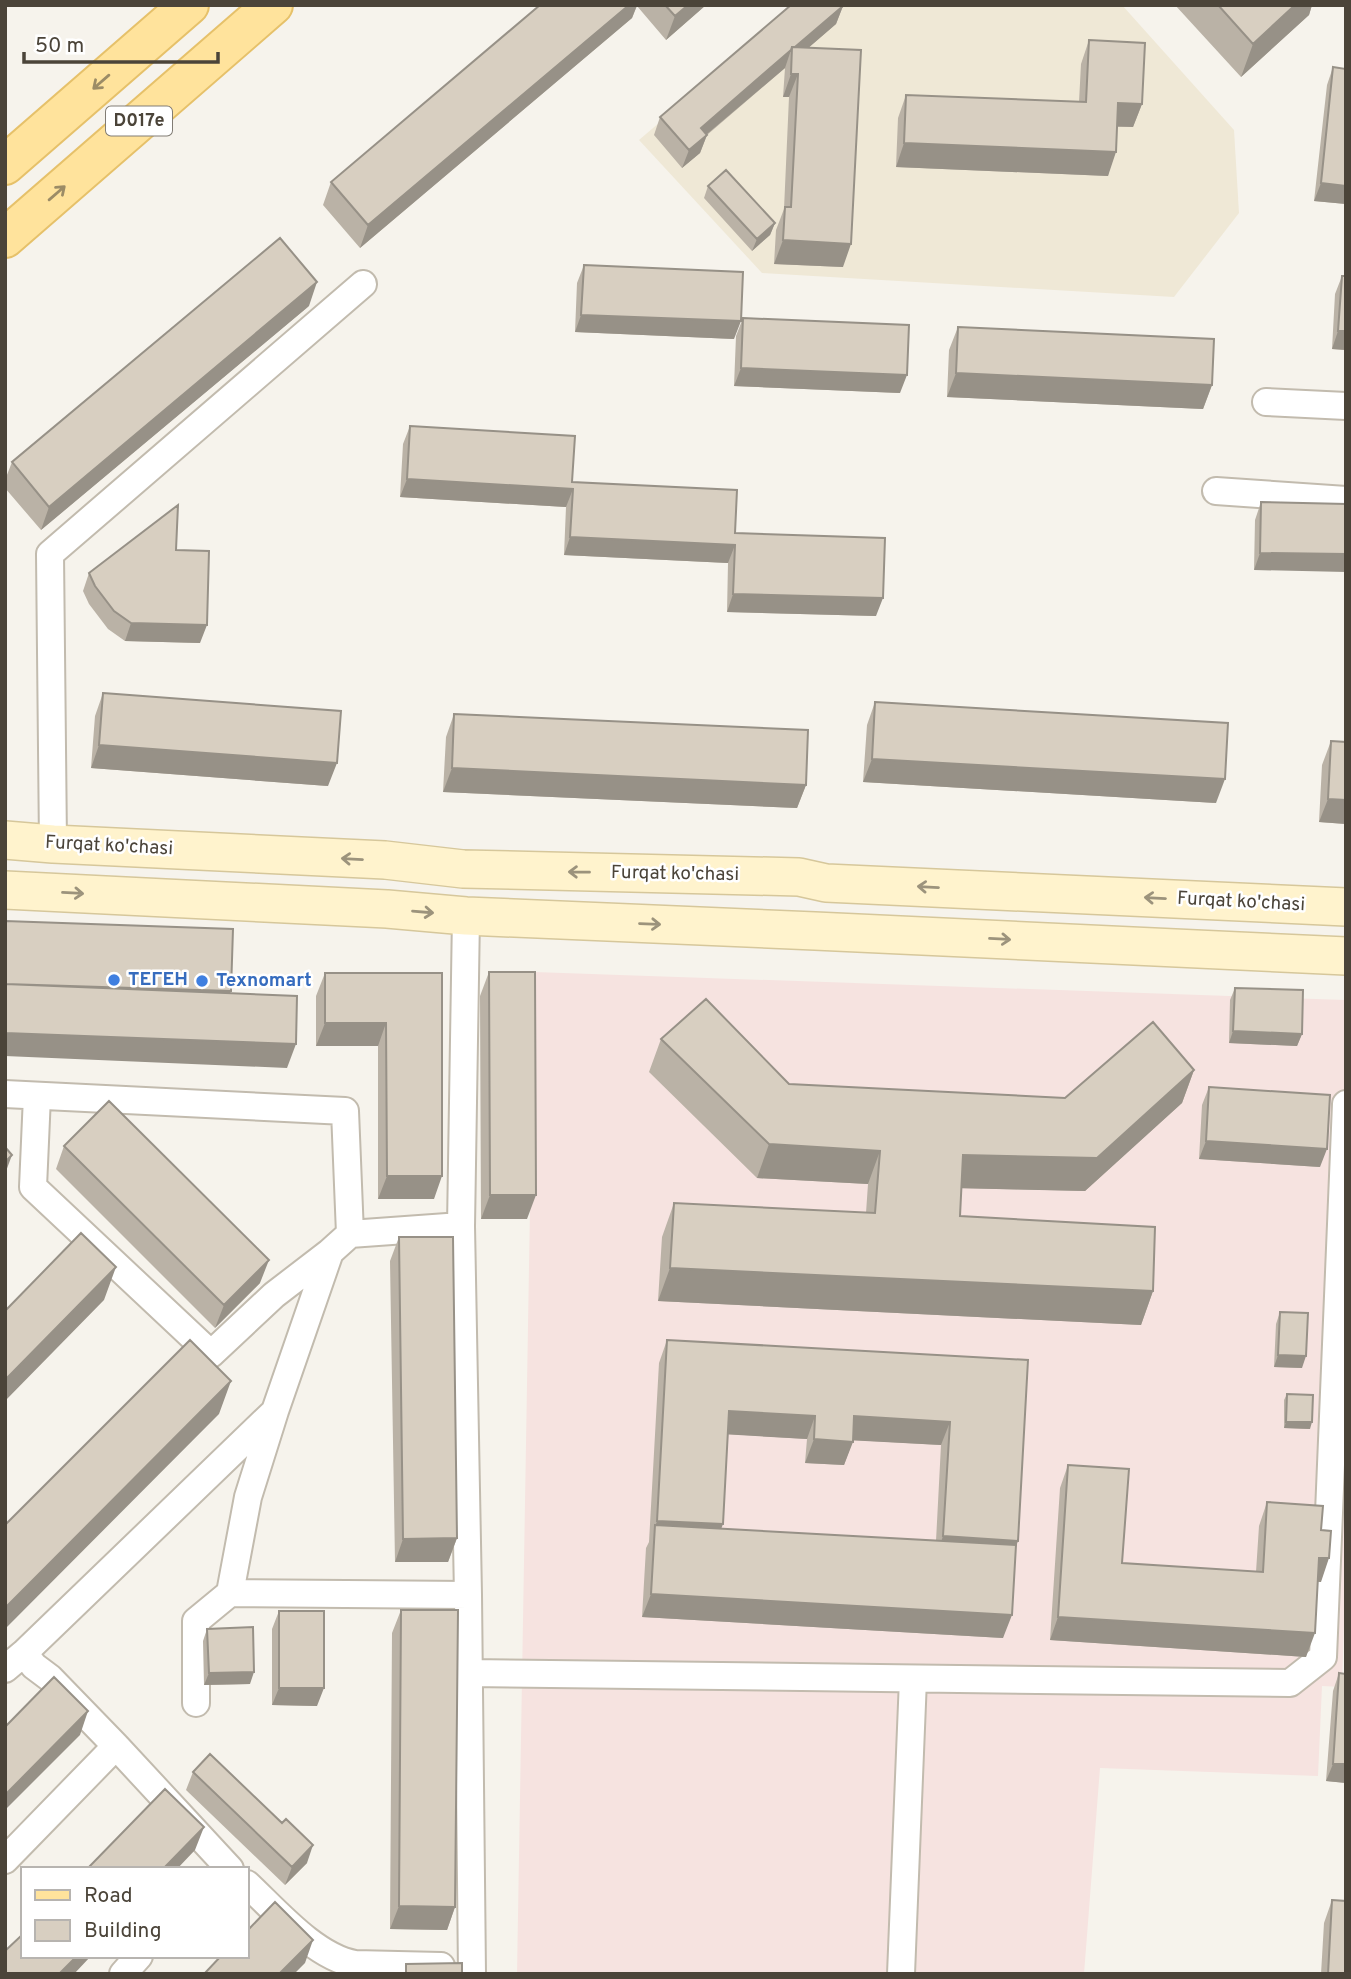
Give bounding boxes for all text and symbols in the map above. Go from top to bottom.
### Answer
scale bar [24,21,219,65]
text: 50 m [35,33,84,60]
one-way arrow [92,74,110,90]
road number: D017e [106,106,172,136]
one-way arrow [48,185,66,201]
street label: Furqat ko'chasi [44,831,174,861]
one-way arrow [340,852,363,865]
street label: Furqat ko'chasi [611,861,739,887]
one-way arrow [567,865,590,879]
one-way arrow [917,881,940,894]
one-way arrow [62,887,85,900]
street label: Furqat ko'chasi [1176,887,1306,917]
one-way arrow [1144,891,1167,904]
one-way arrow [411,906,434,919]
one-way arrow [638,917,661,930]
one-way arrow [988,933,1011,946]
place label: ТЕГЕН [128,968,188,992]
place label: Texnomart [216,969,312,993]
marker: ТЕГЕН [106,972,122,988]
marker: Texnomart [194,973,210,989]
legend [21,1867,248,1958]
text: Road [84,1883,133,1910]
text: Building [84,1918,162,1945]

